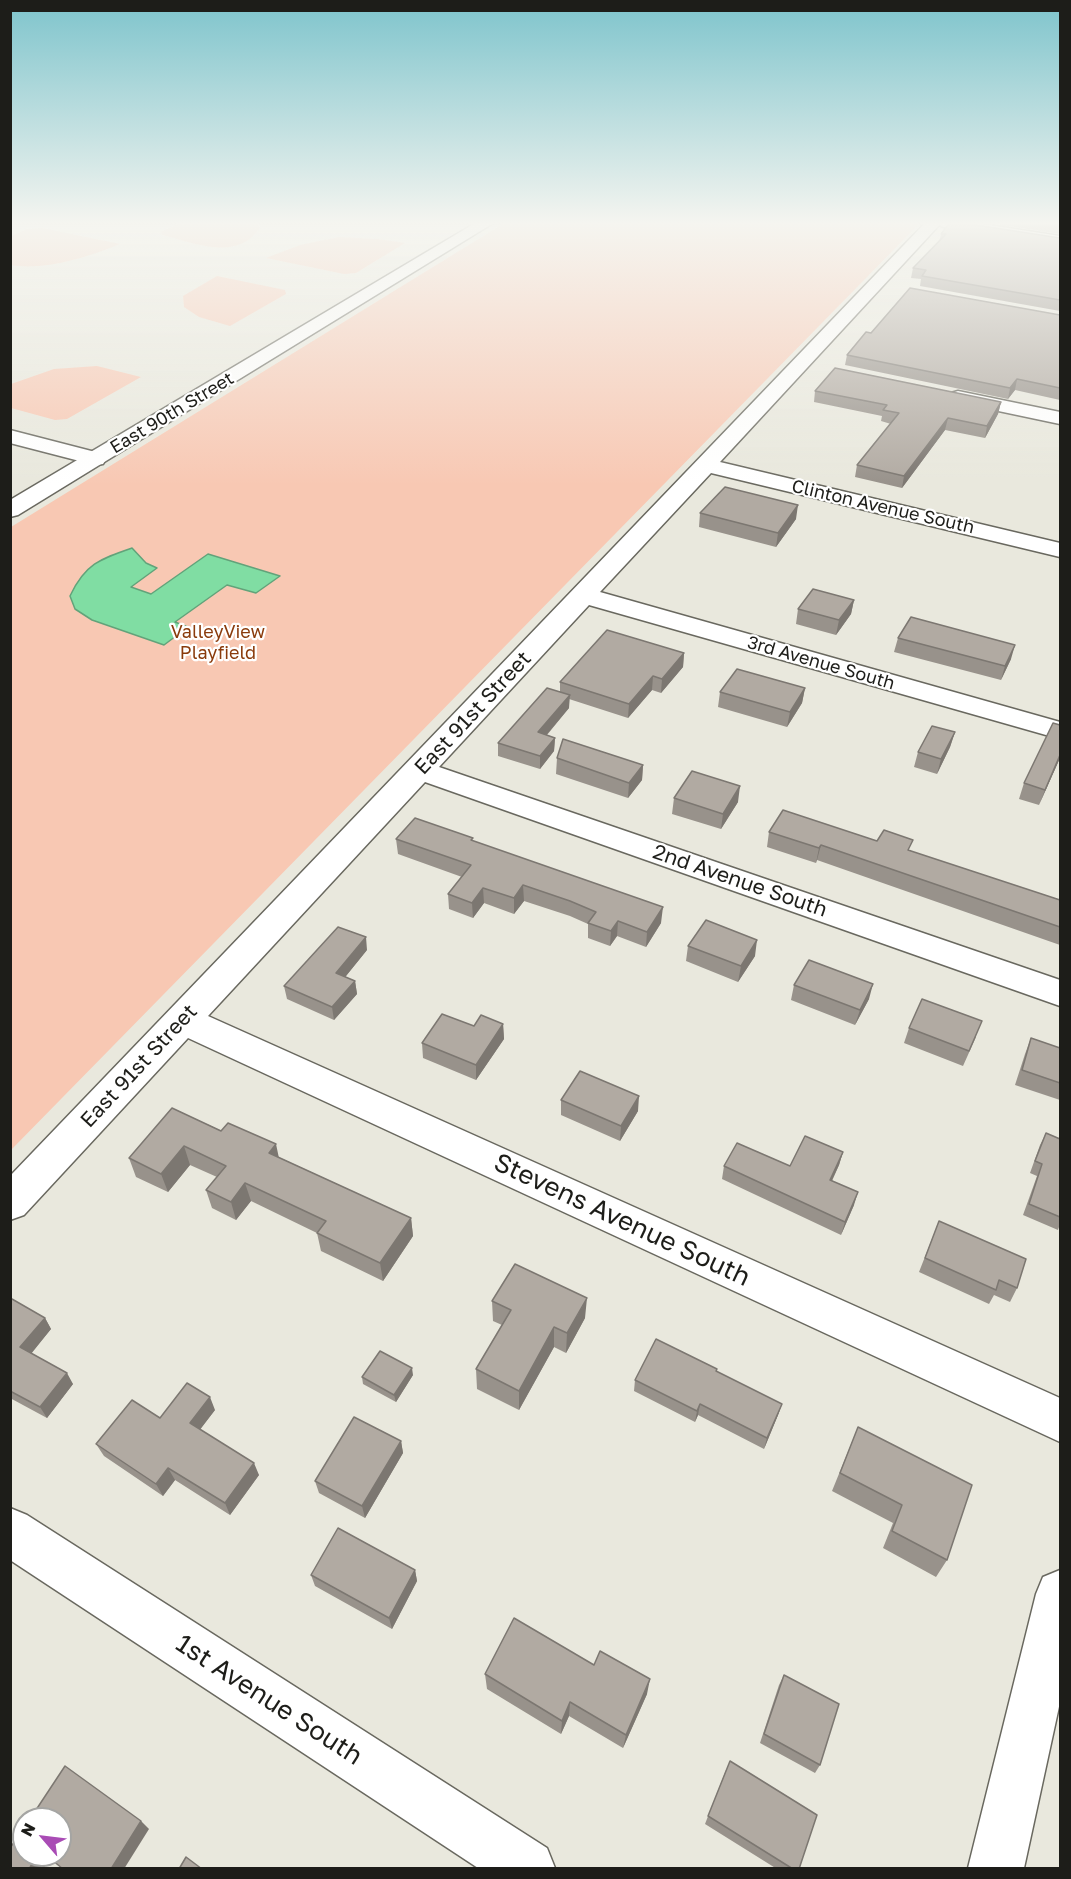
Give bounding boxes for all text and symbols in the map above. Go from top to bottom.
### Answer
street label: East 90th Street [106,368,238,458]
street label: Clinton Avenue South [790,475,976,539]
park label: ValleyView Playfield [171,621,265,664]
street label: 3rd Avenue South [745,632,897,694]
street label: East 91st Street [410,646,536,780]
street label: 2nd Avenue South [650,839,830,923]
street label: East 91st Street [76,999,202,1133]
street label: Stevens Avenue South [489,1147,755,1293]
street label: 1st Avenue South [170,1628,368,1772]
north arrow [12,1807,72,1867]
text: N [16,1819,40,1840]

